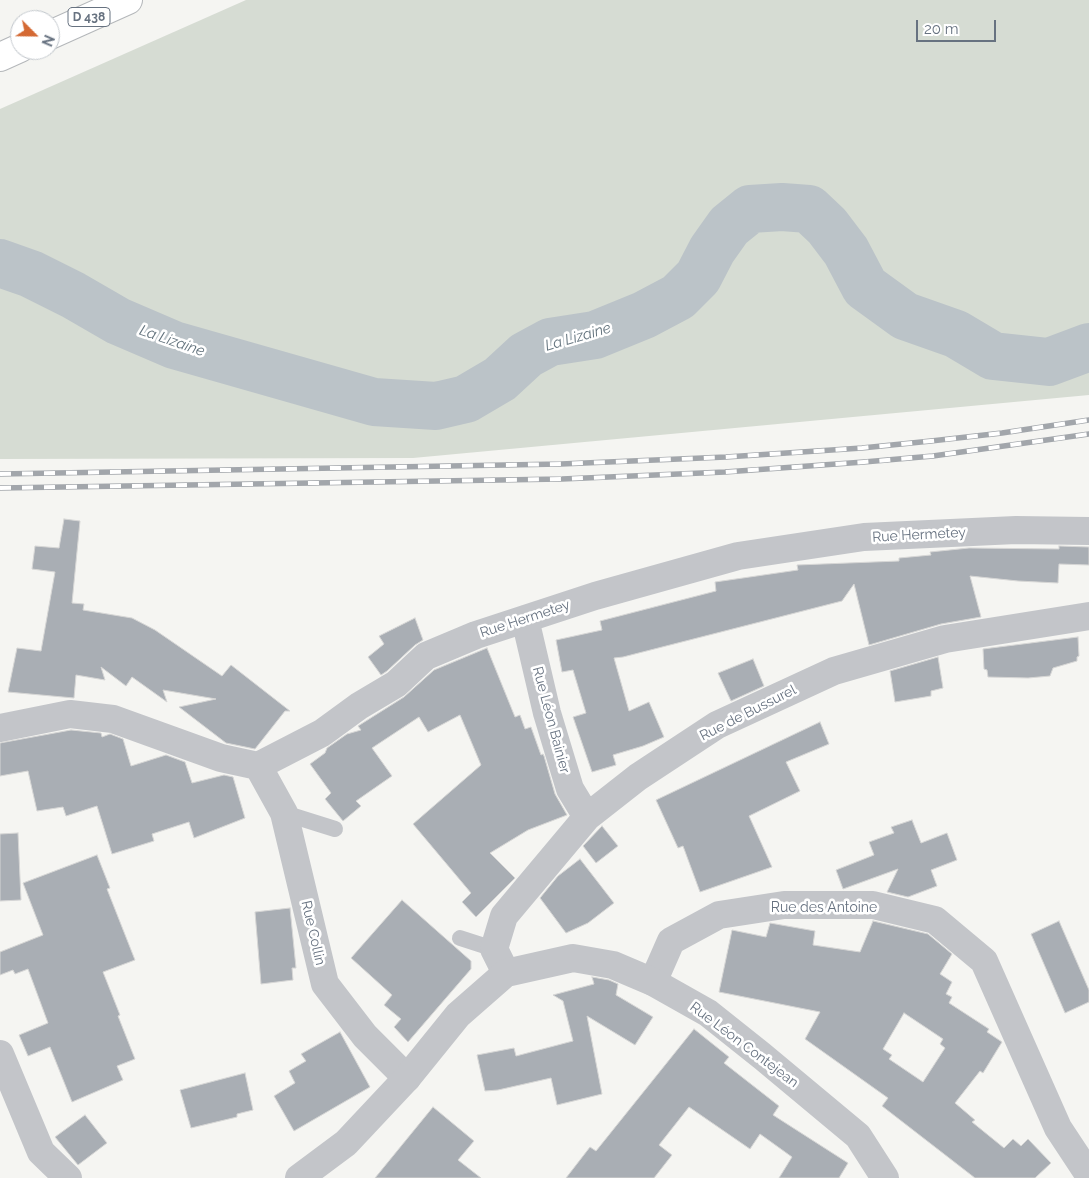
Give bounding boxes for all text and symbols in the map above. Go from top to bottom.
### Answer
road number: D 438 [68,8,110,26]
north arrow [10,10,60,60]
scale bar [919,10,999,42]
text: 20 m [924,20,959,38]
text: N [38,32,57,49]
water label: La Lizaine [543,319,613,355]
water label: La Lizaine [137,321,207,361]
street label: Rue Hermetey [872,524,966,546]
street label: Rue Hermetey [478,597,572,641]
street label: Rue Léon Bainier [529,665,573,775]
street label: Rue de Bussurel [697,681,799,745]
street label: Rue Collin [297,899,329,967]
street label: Rue des Antoine [771,900,877,916]
street label: Rue Léon Contejean [686,999,802,1091]

